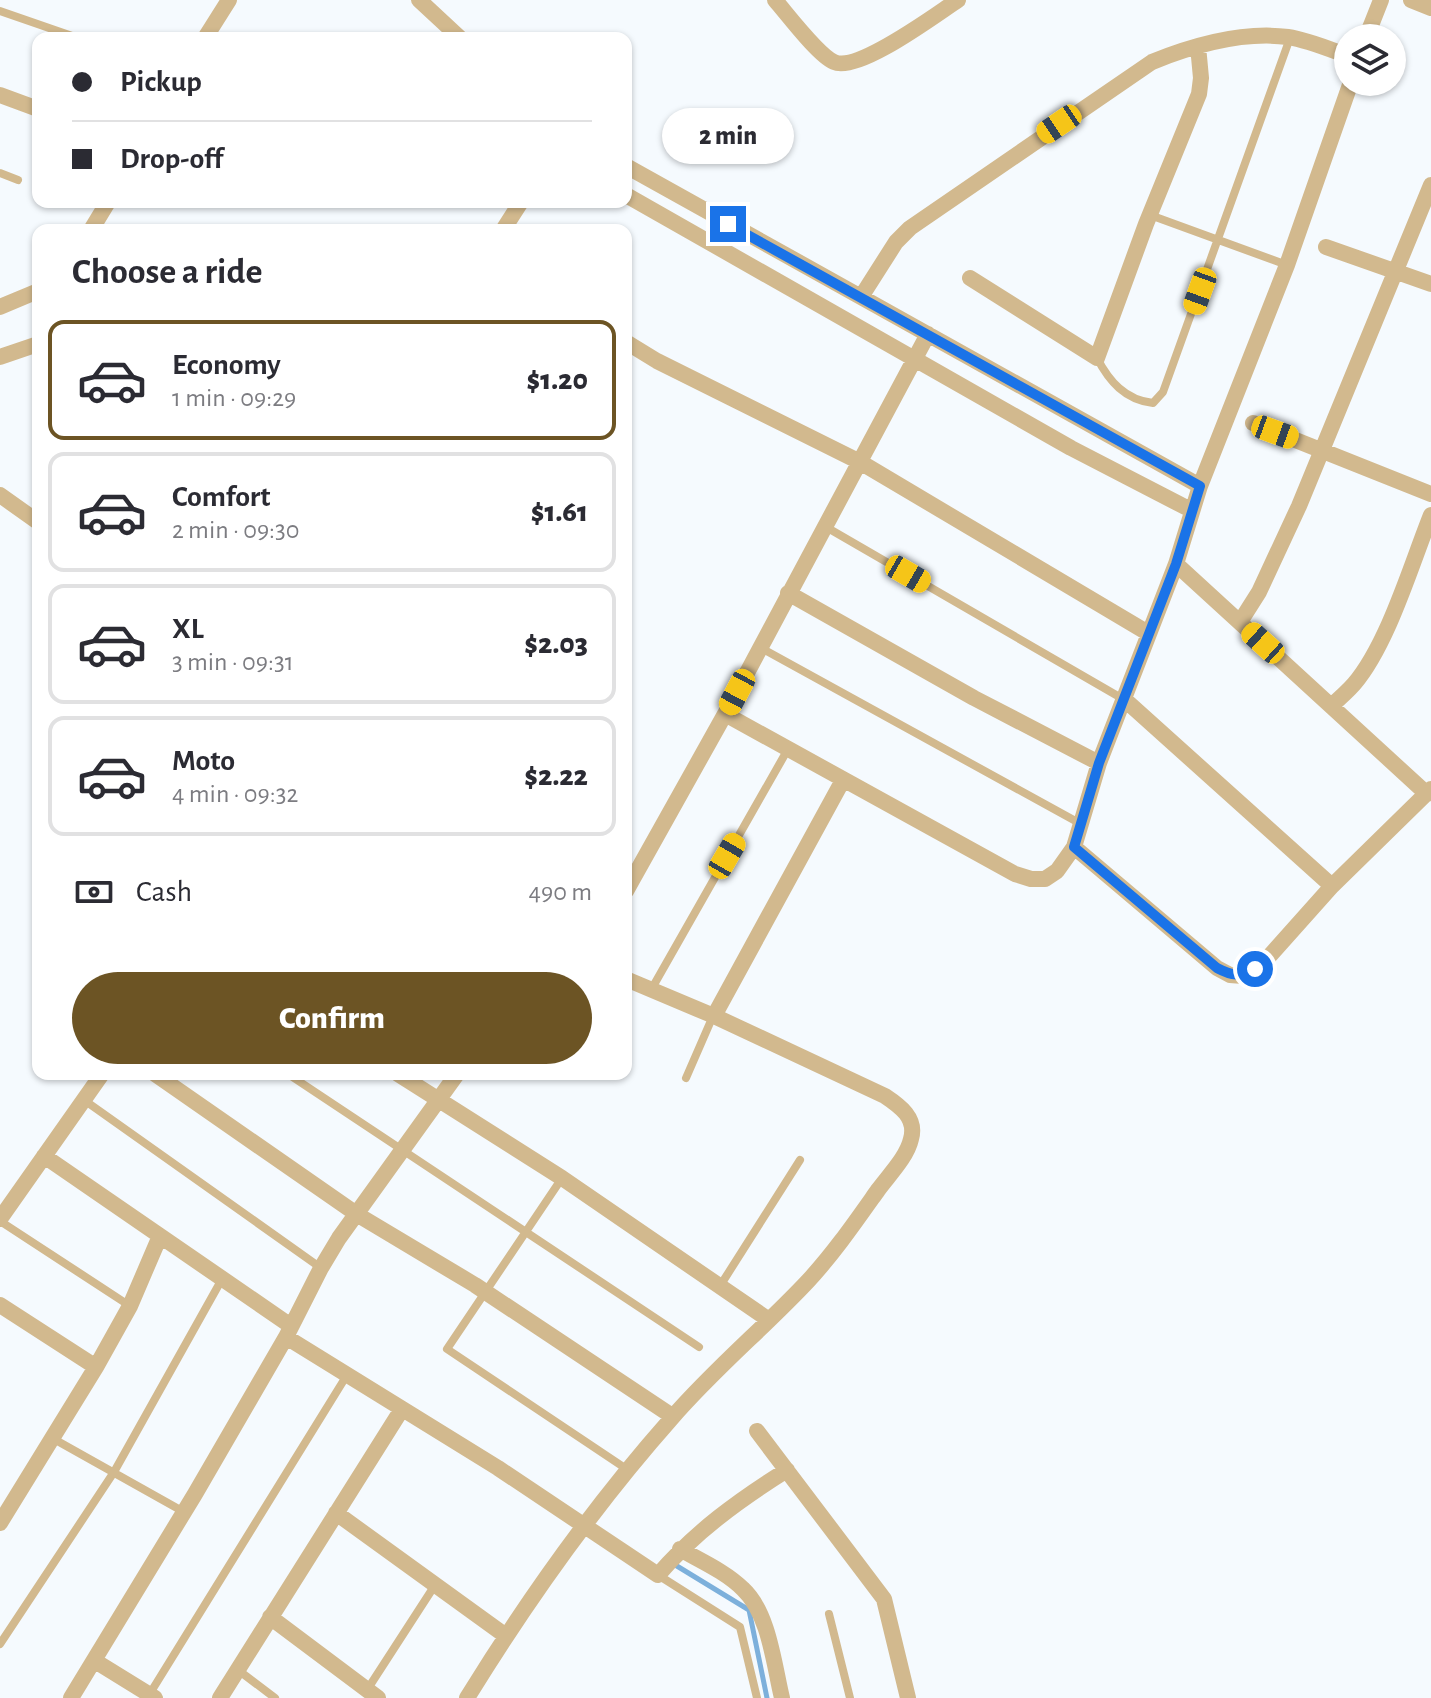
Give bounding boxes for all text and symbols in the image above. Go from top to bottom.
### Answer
map controls [1334,24,1406,96]
button: layers [1334,24,1406,96]
text: Pickup [120,67,202,97]
car [1032,101,1086,147]
callout: 2 min [662,108,794,164]
text: 2 min [699,123,757,149]
text: Drop-off [120,144,223,174]
route end [710,206,746,242]
text: Choose a ride [72,254,262,290]
car [1181,264,1219,318]
icon: car [76,344,148,416]
text: Economy [172,350,281,380]
text: $1.20 [526,365,588,395]
text: 1 min · 09:29 [172,385,296,411]
car [1248,413,1302,451]
icon: car [76,476,148,548]
text: Comfort [172,482,271,512]
text: $1.61 [531,497,588,527]
text: 2 min · 09:30 [172,517,300,543]
car [881,552,935,596]
icon: car [76,608,148,680]
text: XL [172,614,204,644]
car [1237,618,1289,668]
text: $2.03 [524,629,588,659]
text: 3 min · 09:31 [172,649,294,675]
car [715,665,759,719]
icon: car [76,740,148,812]
text: Moto [172,746,235,776]
text: $2.22 [524,761,588,791]
text: 4 min · 09:32 [172,781,298,807]
car [705,829,749,883]
icon: cash [72,870,116,914]
text: Cash [136,877,192,907]
text: 490 m [528,879,592,905]
route start [1237,951,1273,987]
button: Confirm [72,972,592,1064]

